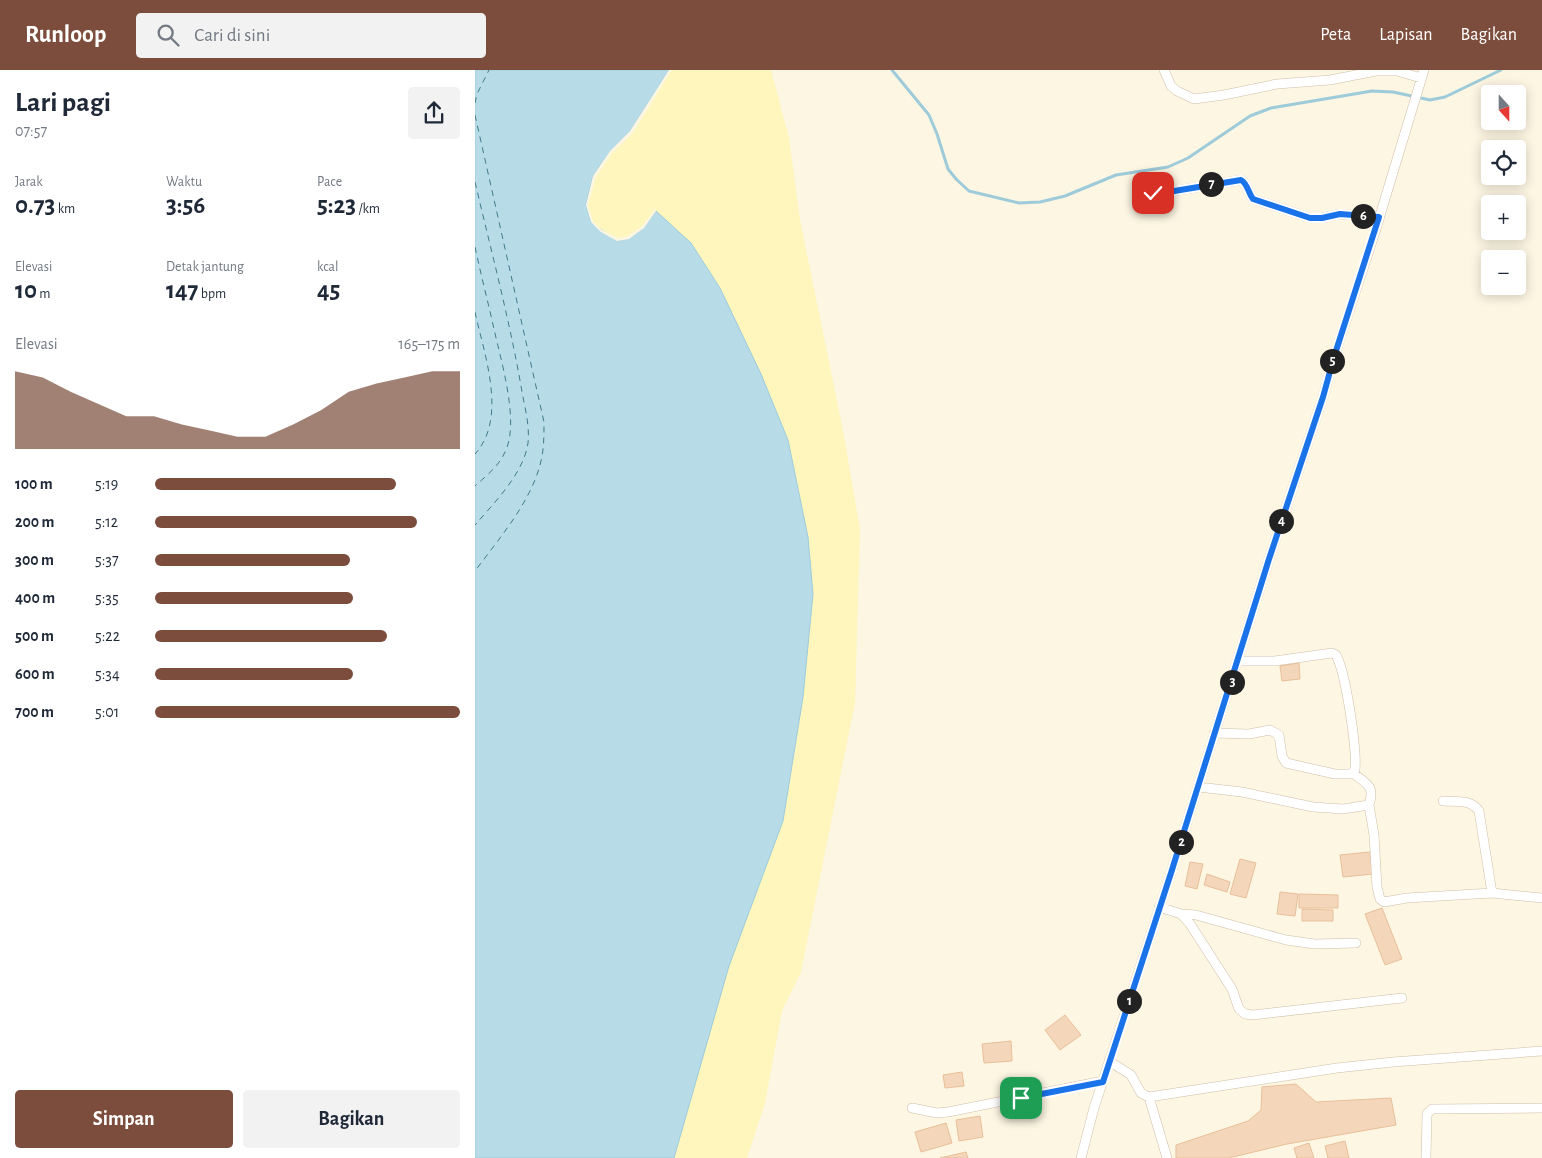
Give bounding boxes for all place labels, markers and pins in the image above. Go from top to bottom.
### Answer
pin [1132,172,1174,214]
pin: 7 [1199,172,1223,196]
pin: 6 [1351,204,1375,228]
pin: 5 [1319,348,1345,374]
pin: 4 [1269,508,1293,534]
pin: 3 [1219,670,1245,694]
pin: 2 [1169,830,1193,854]
pin: 1 [1117,988,1141,1014]
pin [1000,1077,1042,1119]

